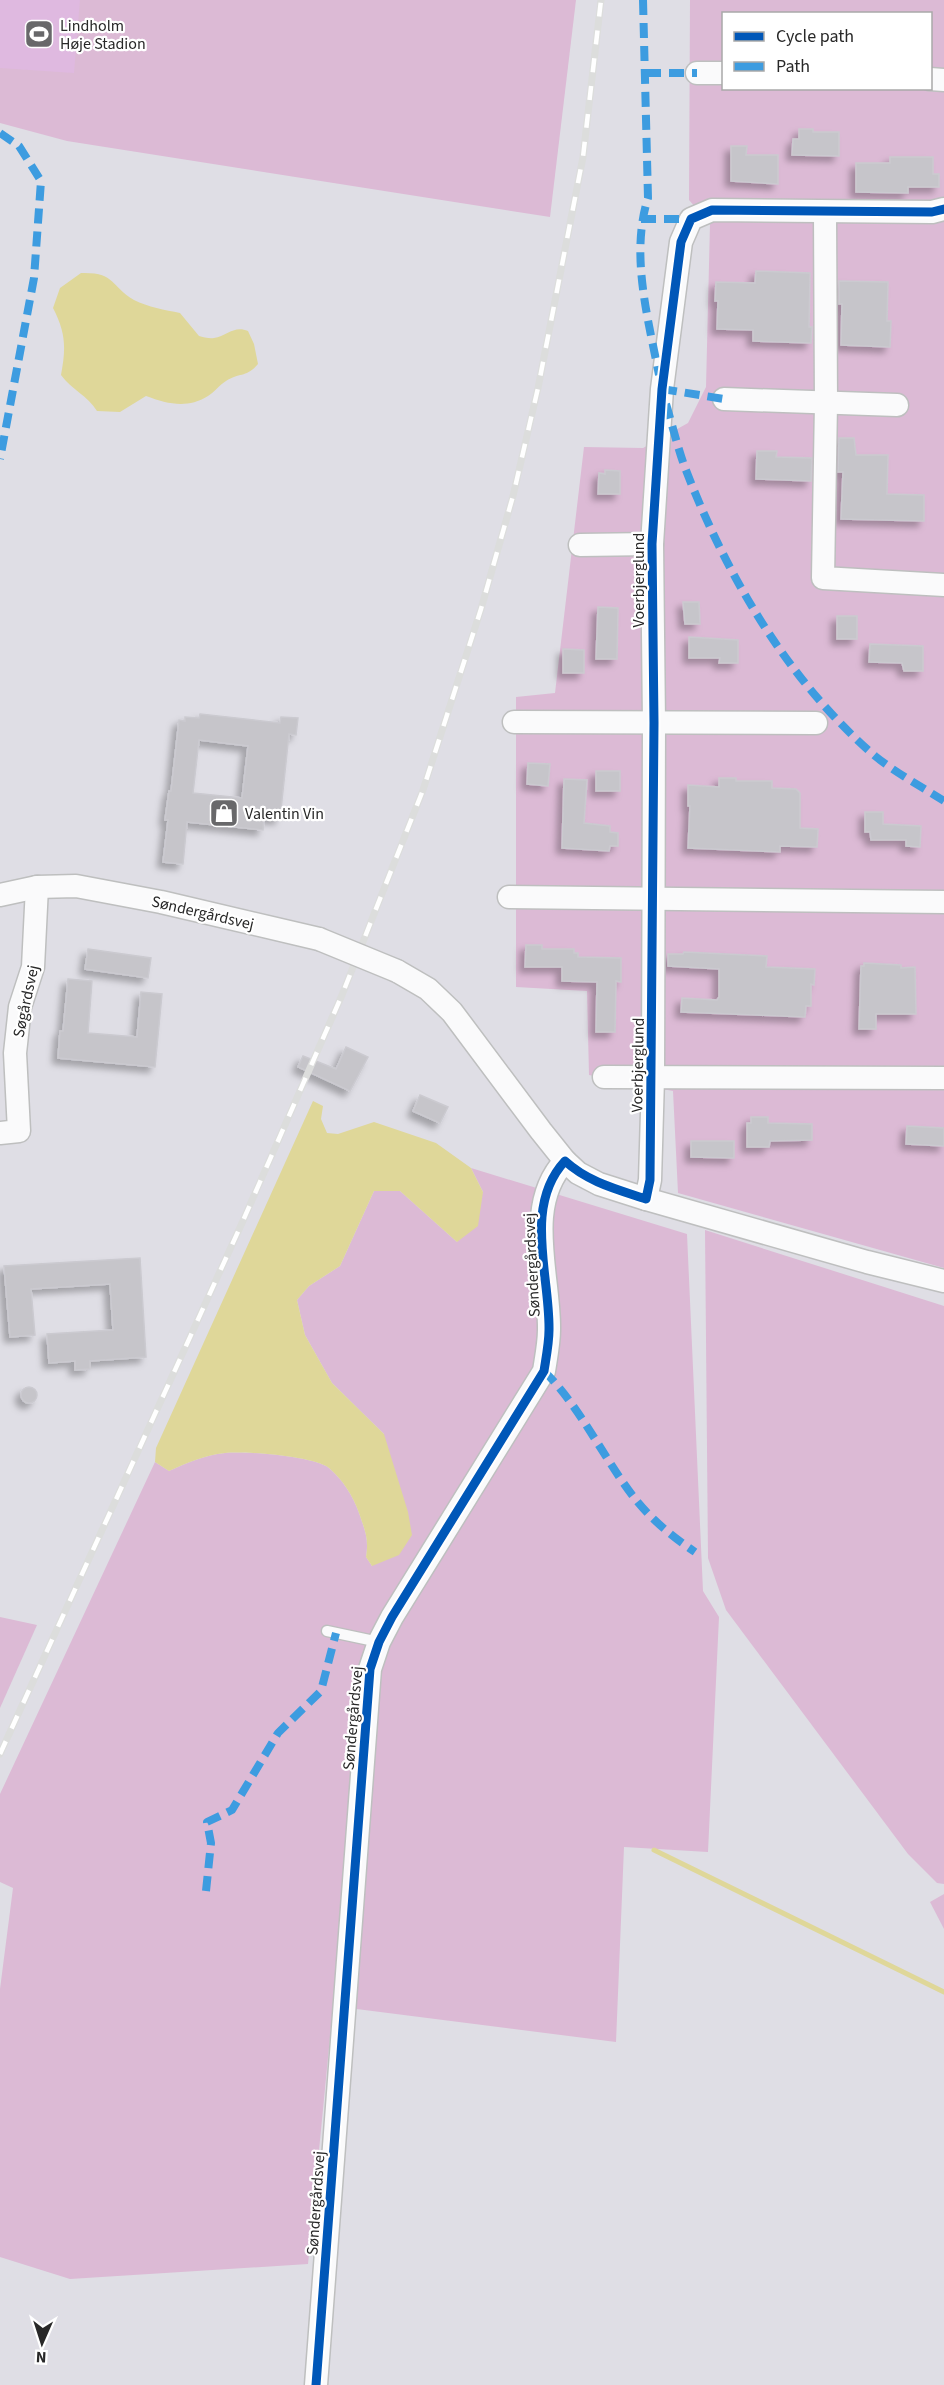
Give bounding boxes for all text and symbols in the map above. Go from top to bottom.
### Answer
legend [722,12,932,90]
place label: Lindholm Høje Stadion [60,15,146,55]
sports icon: Lindholm Høje Stadion [23,18,55,50]
text: Cycle path [776,24,854,49]
text: Path [776,54,810,79]
street label: Voerbjerglund [628,533,650,627]
shop icon: Valentin Vin [208,797,240,829]
place label: Valentin Vin [245,803,324,825]
street label: Søndergårdsvej [149,891,256,935]
street label: Søgårdsvej [8,963,44,1039]
street label: Voerbjerglund [626,1017,650,1113]
street label: Søndergårdsvej [518,1212,546,1318]
street label: Søndergårdsvej [337,1665,369,1771]
street label: Søndergårdsvej [301,2150,331,2256]
north arrow [12,2313,72,2373]
text: N [35,2346,47,2368]

